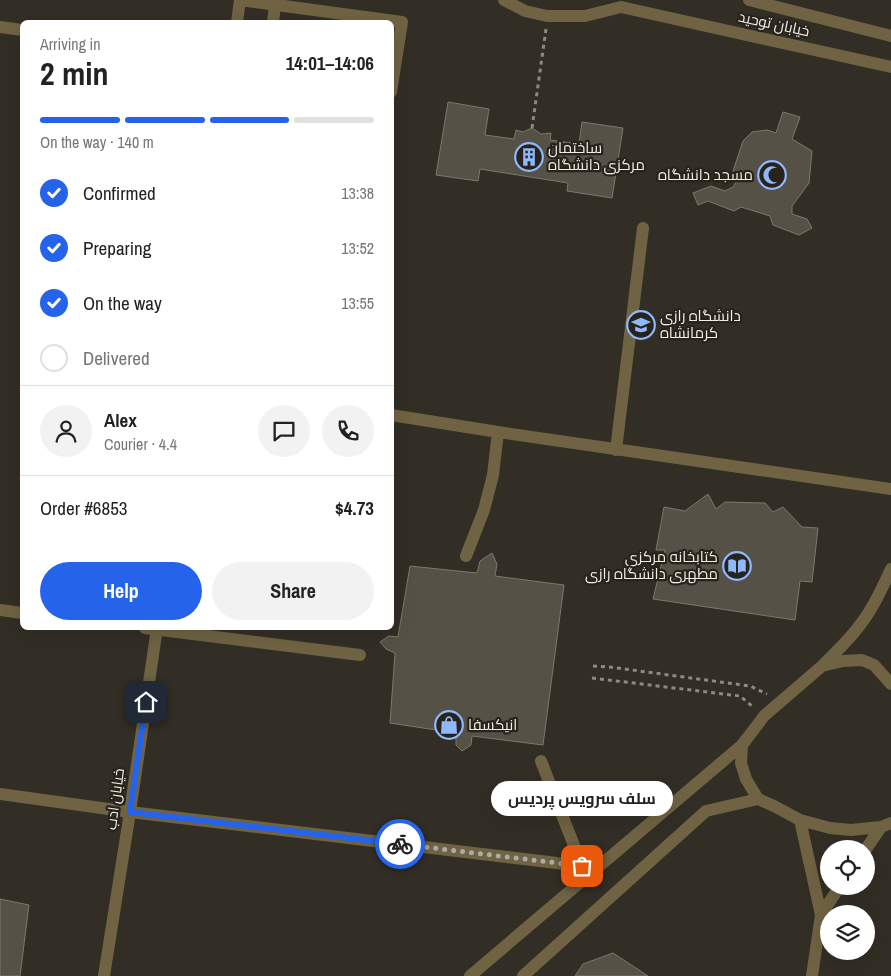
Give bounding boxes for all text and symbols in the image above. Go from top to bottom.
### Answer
street label: خیابان توحید [736,6,812,41]
text: Arriving in [40,33,101,55]
text: 14:01–14:06 [286,50,374,76]
text: 2 min [40,52,109,95]
text: On the way · 140 m [40,131,154,153]
place label: ساختمان مرکزی دانشگاه [548,137,645,175]
building icon: ساختمان مرکزی دانشگاه [514,142,544,172]
mosque icon: مسجد دانشگاه [757,160,787,190]
place label: مسجد دانشگاه [658,164,753,185]
icon: check [40,179,68,207]
text: Confirmed [83,180,156,206]
text: 13:38 [341,182,374,204]
icon: check [40,234,68,262]
text: Preparing [83,235,151,261]
text: 13:52 [341,237,374,259]
icon: check [40,289,68,317]
text: On the way [83,290,162,316]
text: 13:55 [341,292,374,314]
place label: دانشگاه رازی کرمانشاه [660,305,741,343]
school or university icon: دانشگاه رازی کرمانشاه [626,310,656,340]
text: Delivered [83,345,150,371]
button: person [40,405,92,457]
button: chat [258,405,310,457]
button: phone [322,405,374,457]
text: Alex [104,407,137,433]
text: Courier · 4.4 [104,433,177,455]
text: Order #6853 [40,495,127,521]
text: $4.73 [335,495,374,521]
place label: کتابخانه مرکزی مطهری دانشگاه رازی [585,546,718,584]
library icon: کتابخانه مرکزی مطهری دانشگاه رازی [722,551,752,581]
button: Help [40,562,202,620]
button: Share [212,562,374,620]
pin [125,681,167,723]
icon: home [132,688,160,716]
shop icon: انیکسفا [434,710,464,740]
place label: انیکسفا [468,714,517,735]
street label: خیابان ادب [100,767,129,831]
callout: سلف سرویس پردیس [491,781,673,816]
text: سلف سرویس پردیس [508,787,656,809]
courier [375,819,425,869]
icon: bike [386,830,414,858]
map controls [820,840,875,960]
button: locate [820,840,875,895]
pin [561,845,603,887]
icon: bag [568,852,596,880]
button: layers [820,905,875,960]

